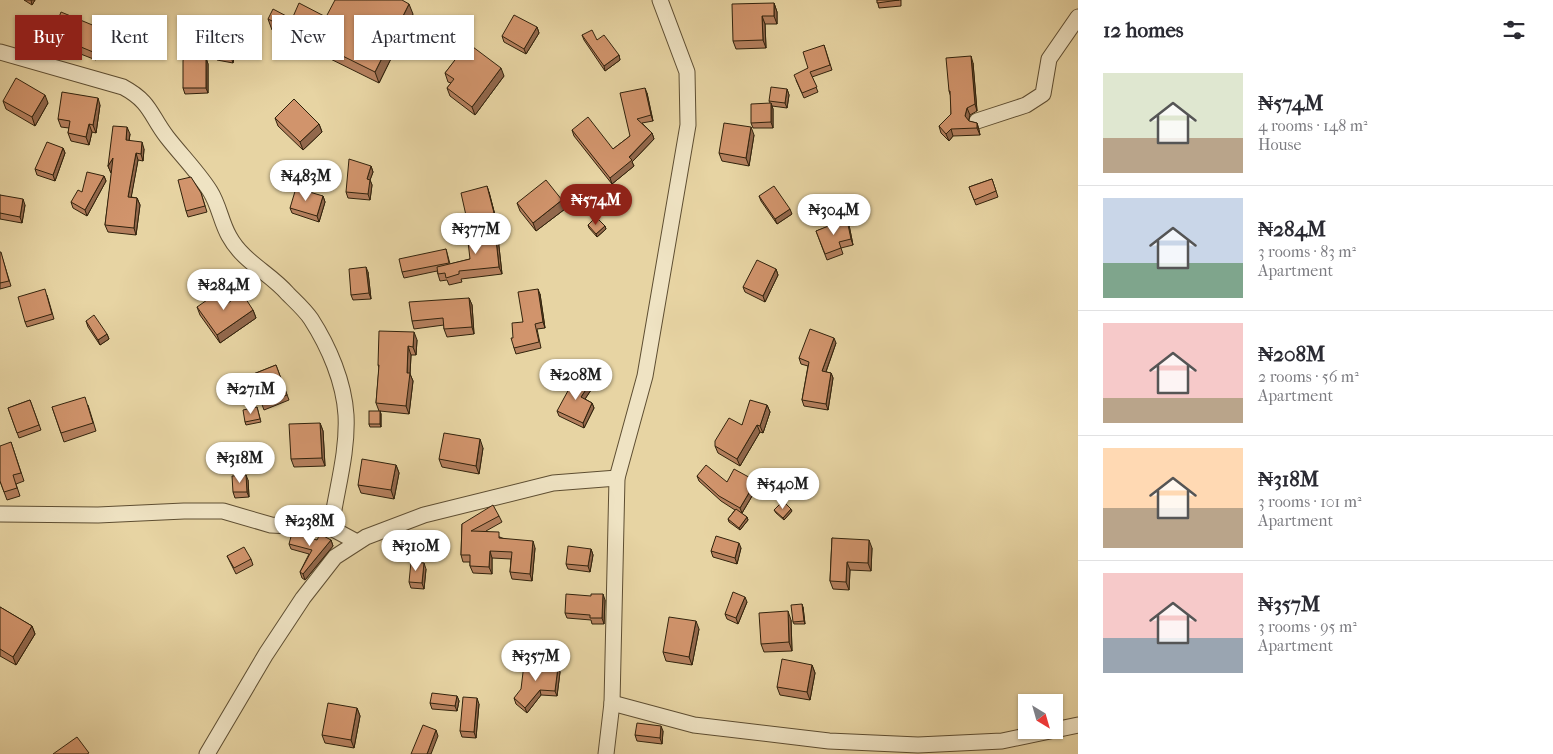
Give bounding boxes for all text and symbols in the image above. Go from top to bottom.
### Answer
chip: Buy [15,15,82,60]
chip: Rent [92,15,167,60]
chip: Filters [177,15,262,60]
chip: New [272,15,344,60]
chip: Apartment [354,15,474,60]
icon: filters [1500,16,1528,44]
text: 12 homes [1103,18,1184,42]
text: ₦574M [1258,91,1323,115]
icon: home [1143,93,1203,153]
text: 4 rooms · 148 m² [1258,116,1367,135]
text: House [1258,135,1301,154]
pin: ₦483M [271,160,341,202]
text: ₦483M [281,166,331,185]
pin: ₦574M [561,184,631,226]
text: ₦574M [571,190,621,209]
pin: ₦304M [799,194,869,236]
text: ₦304M [809,200,859,219]
pin: ₦377M [441,212,511,255]
text: ₦284M [1258,217,1326,241]
icon: home [1143,218,1203,278]
text: ₦377M [452,219,500,238]
text: 3 rooms · 83 m² [1258,242,1356,261]
text: Apartment [1258,261,1333,280]
pin: ₦284M [189,268,259,311]
text: ₦284M [198,275,250,294]
text: ₦208M [1258,342,1325,366]
icon: home [1143,343,1203,403]
pin: ₦208M [541,358,611,401]
text: ₦208M [550,365,602,384]
text: 2 rooms · 56 m² [1258,367,1359,386]
pin: ₦271M [216,372,286,415]
text: ₦271M [227,379,275,398]
text: Apartment [1258,386,1333,405]
pin: ₦318M [205,442,275,484]
text: ₦318M [217,448,263,467]
text: ₦318M [1258,467,1319,491]
pin: ₦540M [748,468,818,510]
icon: home [1143,468,1203,528]
text: ₦540M [757,474,809,493]
text: 3 rooms · 101 m² [1258,492,1361,511]
pin: ₦238M [275,504,345,547]
text: ₦238M [285,511,335,530]
text: Apartment [1258,511,1333,530]
pin: ₦310M [381,530,451,572]
text: ₦310M [392,536,440,555]
text: ₦357M [1258,592,1320,616]
icon: home [1143,593,1203,653]
text: 3 rooms · 95 m² [1258,617,1357,636]
text: Apartment [1258,636,1333,655]
pin: ₦357M [501,640,571,682]
text: ₦357M [512,646,560,665]
north arrow [1018,694,1062,739]
map controls [1018,694,1063,739]

